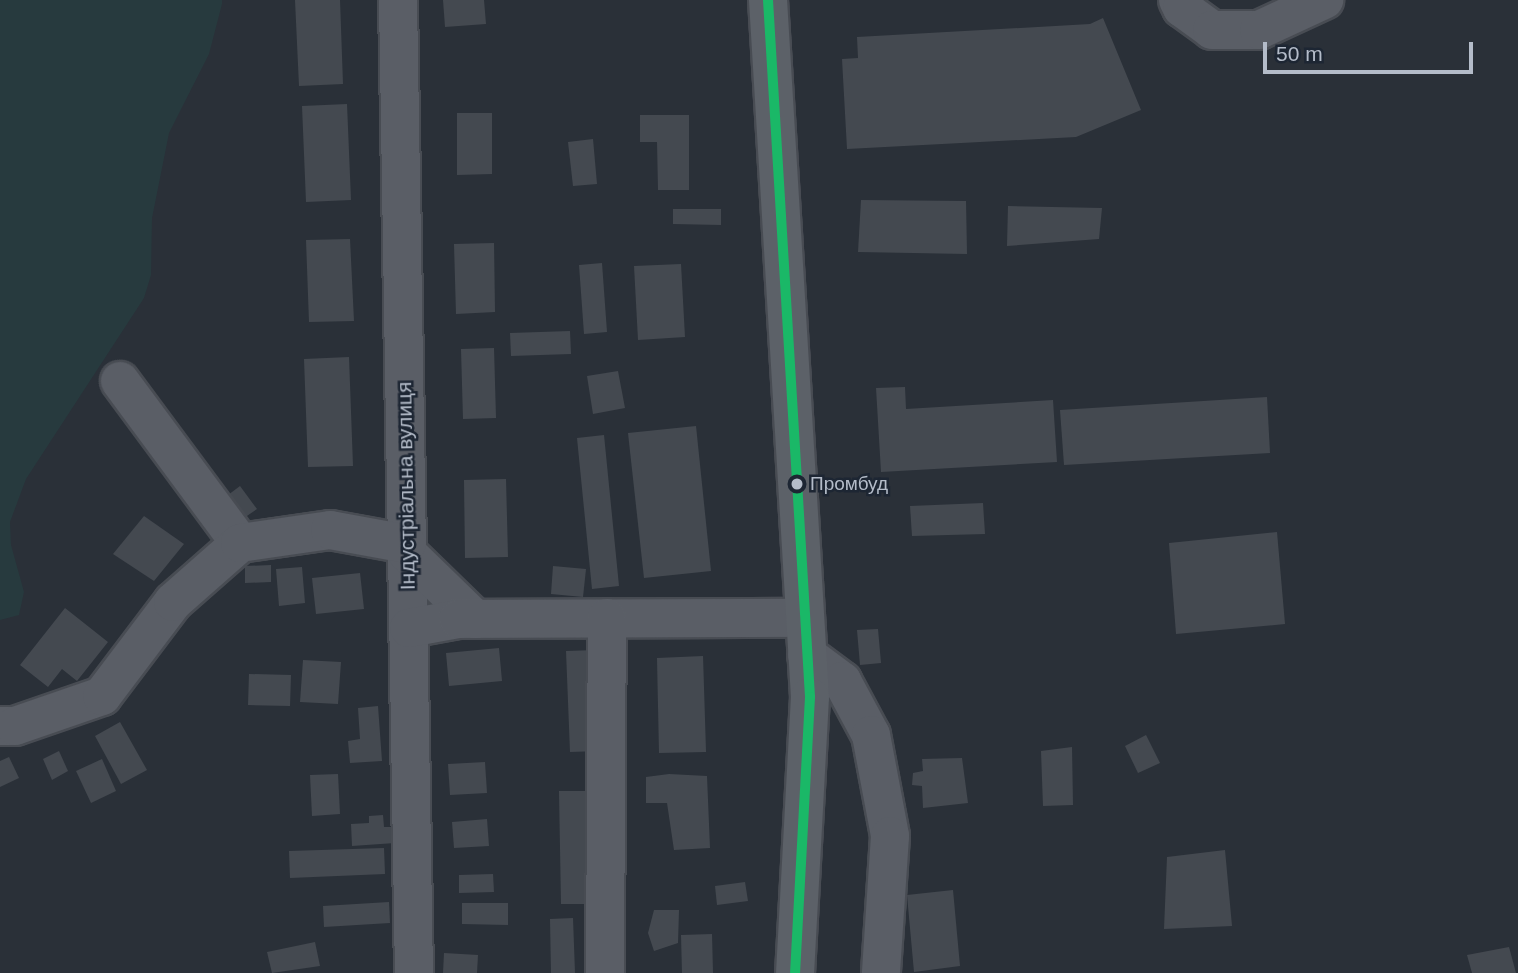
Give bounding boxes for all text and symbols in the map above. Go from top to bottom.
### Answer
scale bar [1266,28,1476,72]
text: 50 m [1276,42,1323,65]
street label: Індустріальна вулиця [392,382,420,590]
place label: Промбуд [810,473,888,495]
marker: Промбуд [790,477,804,491]

